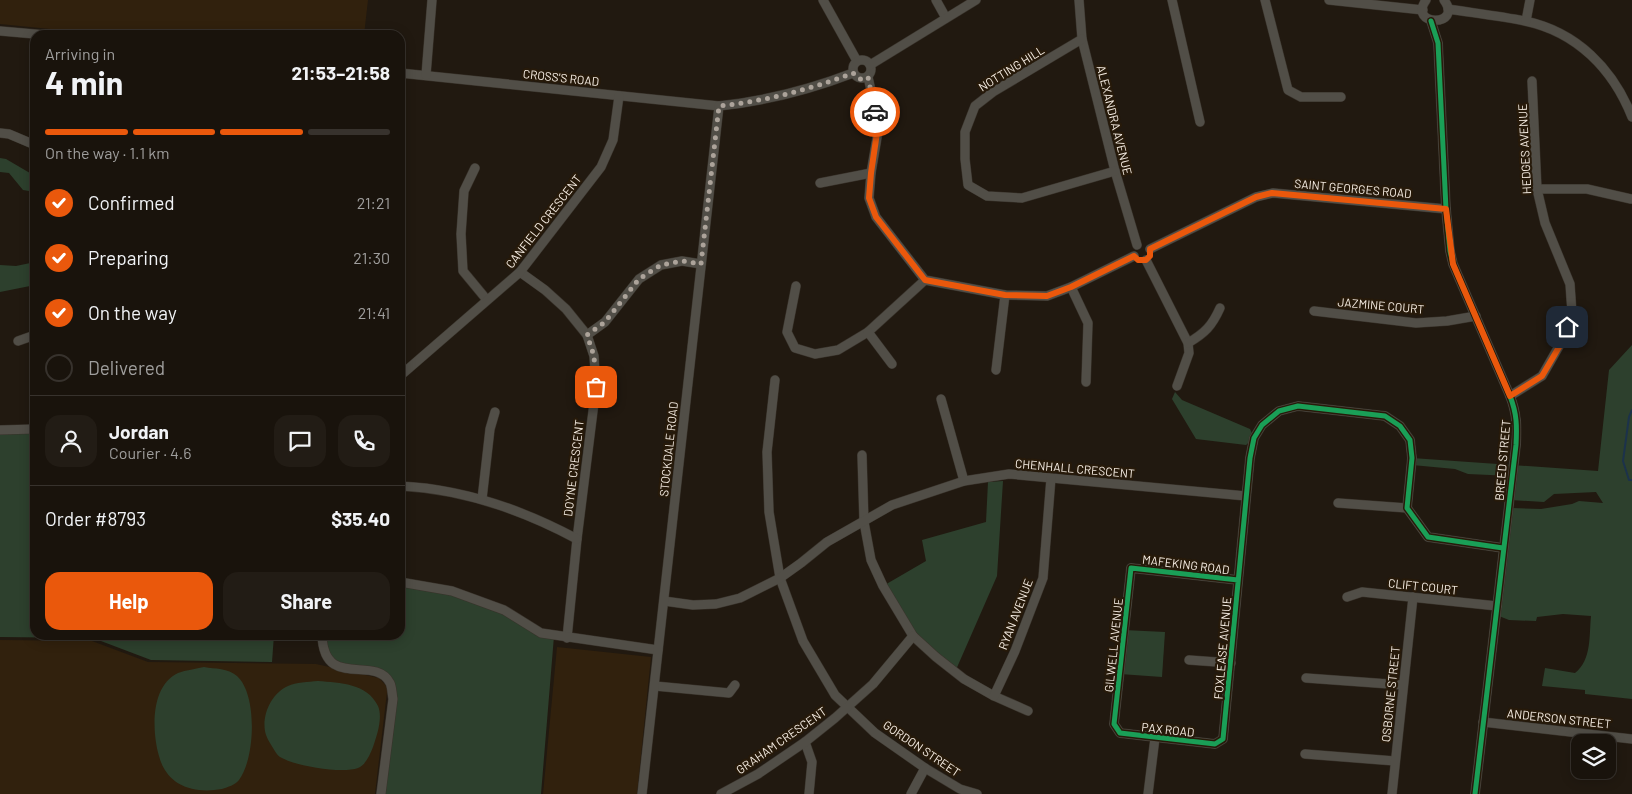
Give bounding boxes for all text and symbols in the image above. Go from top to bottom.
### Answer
street label: NOTTING HILL [976,42,1047,94]
text: Arriving in [45,44,115,63]
text: 21:53–21:58 [292,61,390,84]
text: 4 min [45,63,123,101]
street label: ALEXANDRA AVENUE [1095,64,1135,176]
street label: CROSS'S ROAD [522,66,600,88]
courier [850,87,900,137]
icon: car [861,98,889,126]
street label: HEDGES AVENUE [1515,103,1533,195]
text: On the way · 1.1 km [45,143,170,162]
street label: CANFIELD CRESCENT [502,171,584,271]
street label: SAINT GEORGES ROAD [1294,176,1412,200]
icon: check [45,189,73,217]
text: Confirmed [88,191,175,214]
text: 21:21 [357,193,390,212]
icon: check [45,244,73,272]
text: Preparing [88,246,169,269]
text: 21:30 [353,248,390,267]
street label: JAZMINE COURT [1337,294,1425,316]
icon: check [45,299,73,327]
text: On the way [88,301,177,324]
text: 21:41 [358,303,390,322]
pin [1546,306,1588,348]
icon: home [1553,313,1581,341]
text: Delivered [88,356,165,379]
pin [575,366,617,408]
icon: bag [582,373,610,401]
street label: STOCKDALE ROAD [656,401,680,497]
button: person [45,415,97,467]
button: chat [274,415,326,467]
button: phone [338,415,390,467]
street label: DOYNE CRESCENT [560,419,586,517]
street label: BREED STREET [1491,419,1513,501]
text: Jordan [109,420,169,443]
text: Courier · 4.6 [109,443,192,462]
street label: CHENHALL CRESCENT [1015,456,1136,480]
text: Order #8793 [45,507,146,530]
text: $35.40 [331,507,390,530]
street label: MAFEKING ROAD [1142,552,1230,576]
button: Help [45,572,213,630]
button: Share [223,572,390,630]
street label: CLIFT COURT [1387,575,1459,597]
street label: RYAN AVENUE [995,577,1035,651]
street label: FOXLEASE AVENUE [1211,596,1233,700]
street label: GILWELL AVENUE [1101,597,1125,693]
street label: OSBORNE STREET [1378,645,1402,743]
street label: GRAHAM CRESCENT [733,703,829,776]
street label: ANDERSON STREET [1506,706,1612,730]
street label: GORDON STREET [881,717,963,779]
street label: PAX ROAD [1141,719,1195,739]
map controls [1571,734,1616,779]
button: layers [1571,734,1616,779]

